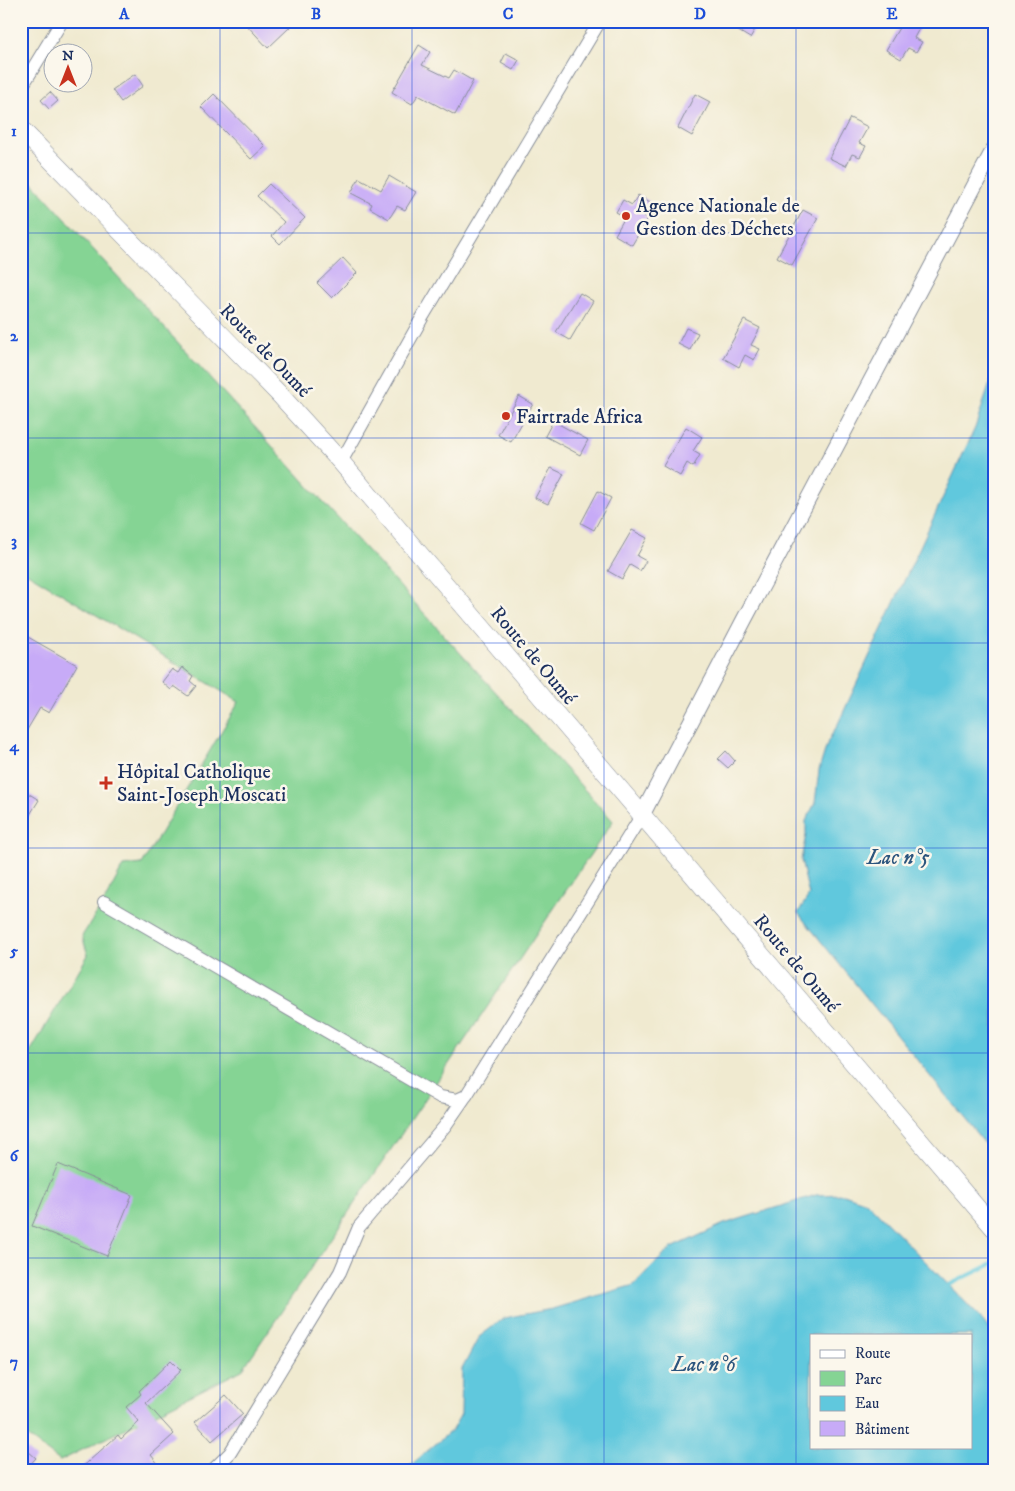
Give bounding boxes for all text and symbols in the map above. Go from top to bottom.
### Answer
text: A [118,4,130,24]
text: B [311,4,321,24]
text: C [503,4,513,24]
text: D [694,4,706,24]
text: E [886,4,898,24]
north arrow [42,42,92,92]
text: N [62,47,74,65]
text: 1 [11,121,17,141]
place label: Agence Nationale de Gestion des Déchets [636,194,800,242]
marker: Agence Nationale de Gestion des Déchets [620,210,632,222]
street label: Route de Oumé [214,299,317,404]
text: 2 [10,326,19,346]
place label: Fairtrade Africa [516,405,643,430]
marker: Fairtrade Africa [500,410,512,422]
text: 3 [11,531,17,551]
street label: Route de Oumé [484,602,582,711]
text: 4 [8,736,19,756]
place label: Hôpital Catholique Saint-Joseph Moscati [117,760,286,808]
marker: Hôpital Catholique Saint-Joseph Moscati [99,776,113,790]
water label: Lac n°5 [866,845,930,871]
street label: Route de Oumé [747,910,845,1019]
text: 5 [9,941,18,961]
text: 6 [10,1146,20,1166]
legend [810,1334,972,1448]
text: Route [855,1344,890,1363]
text: 7 [10,1352,18,1372]
water label: Lac n°6 [671,1352,738,1378]
text: Parc [855,1370,883,1389]
text: Eau [855,1394,879,1413]
text: Bâtiment [855,1420,910,1439]

